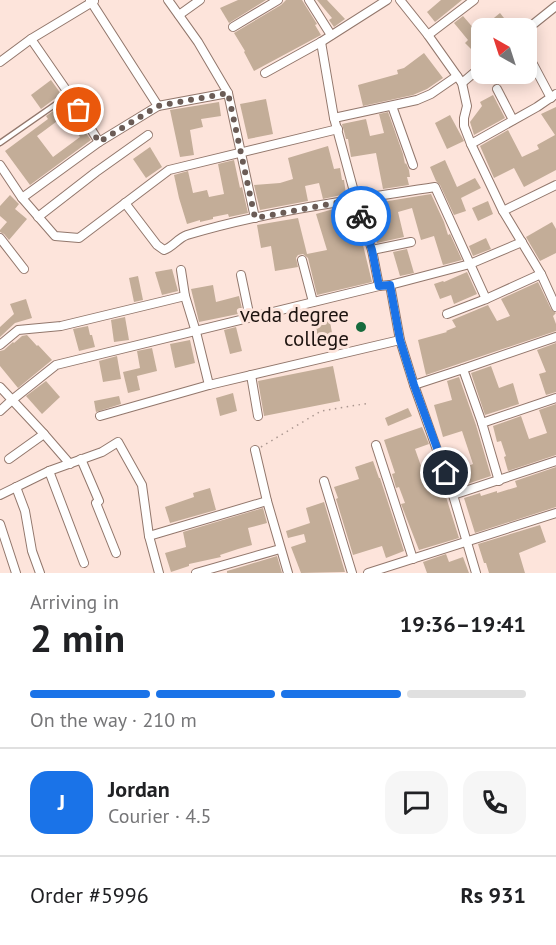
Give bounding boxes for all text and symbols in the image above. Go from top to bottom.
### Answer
north arrow [471,18,537,84]
map controls [471,18,537,84]
pin [53,84,104,135]
icon: bag [62,93,95,126]
courier [331,186,391,246]
icon: bike [345,200,378,233]
place label: veda degree college [240,301,349,352]
marker: veda degree college [354,320,368,334]
pin [420,447,471,498]
icon: home [429,456,462,489]
text: Arriving in [30,589,119,615]
text: 19:36–19:41 [400,610,526,638]
text: 2 min [30,612,125,663]
text: On the way · 210 m [30,707,197,733]
button: chat [385,771,448,834]
button: phone [463,771,526,834]
text: Jordan [108,775,170,803]
text: J [58,788,65,816]
text: Courier · 4.5 [108,803,211,829]
text: Order #5996 [30,881,149,909]
text: Rs 931 [460,881,526,909]

